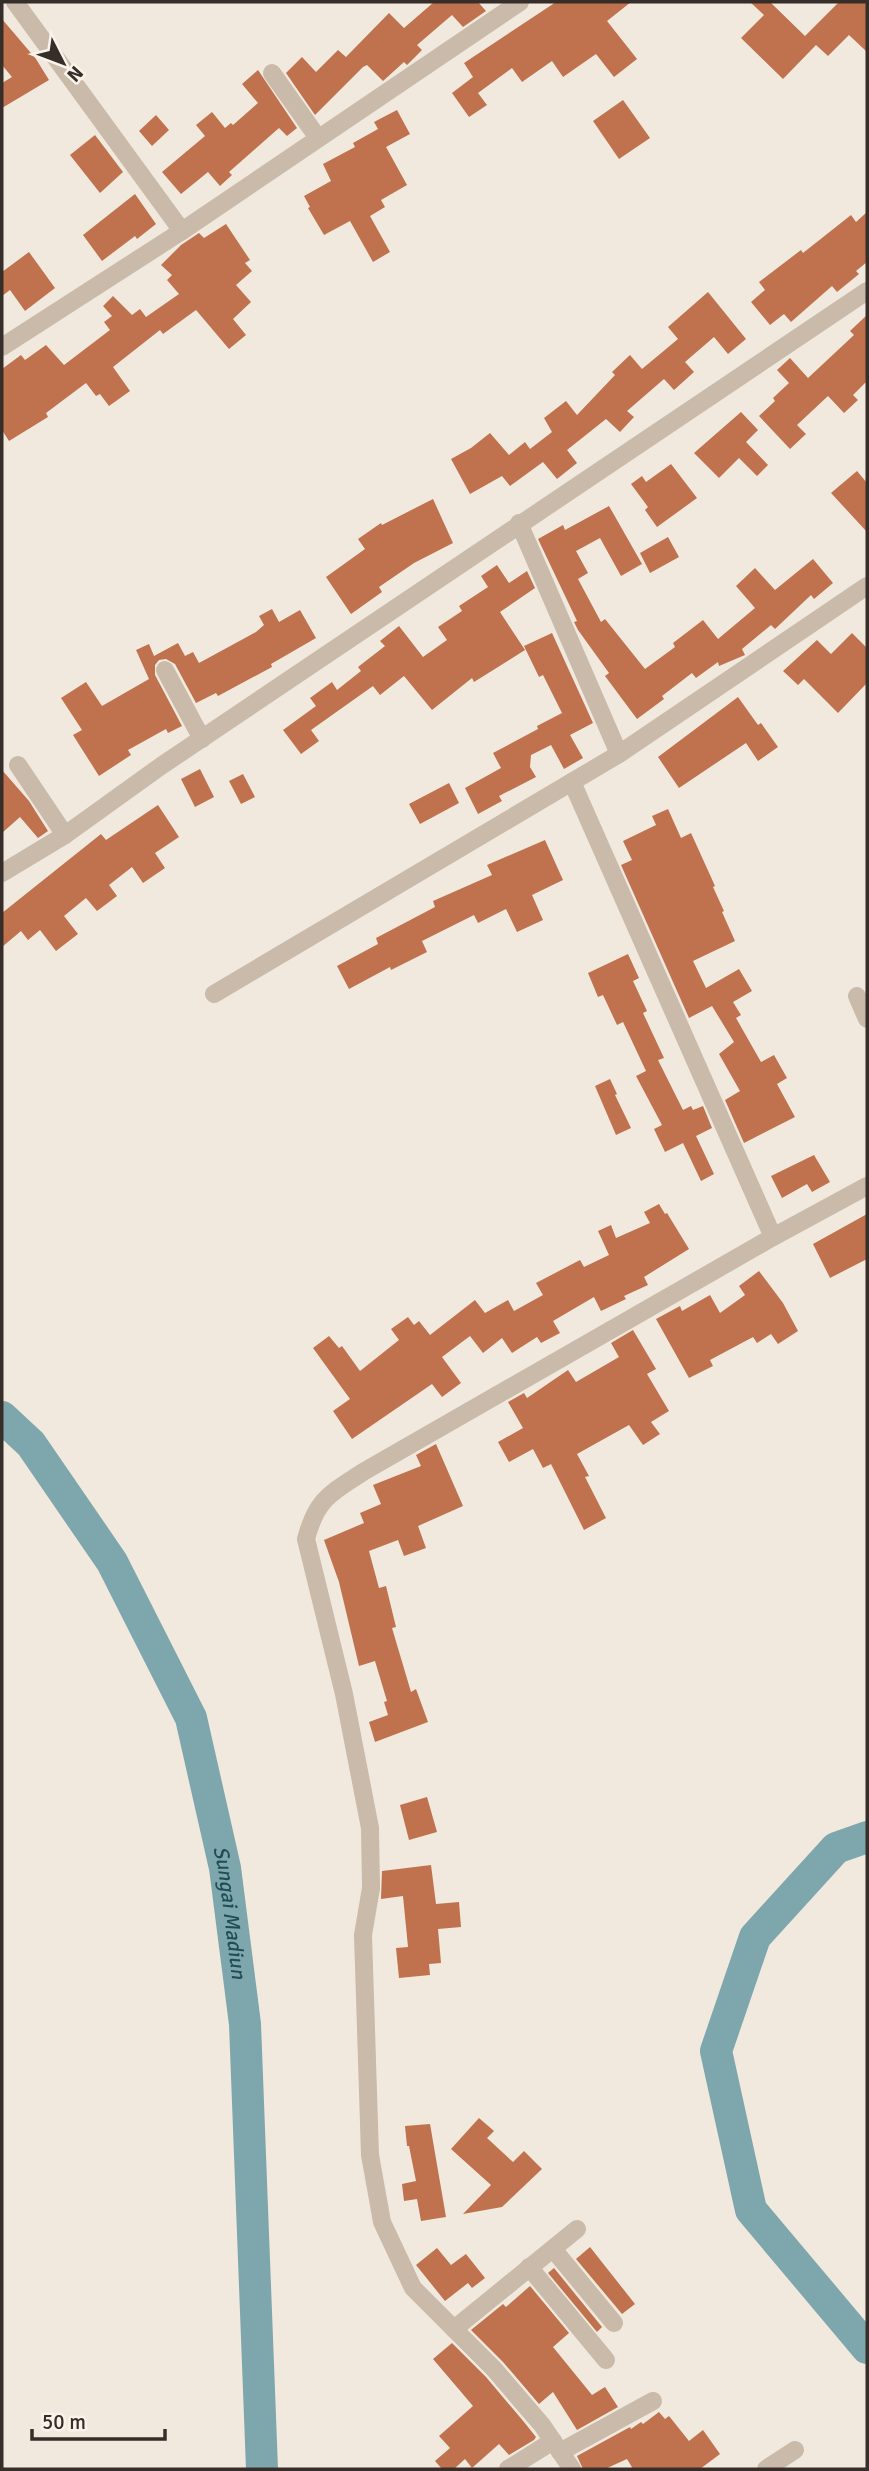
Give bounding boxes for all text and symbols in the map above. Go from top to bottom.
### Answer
north arrow [28,28,98,98]
text: N [62,61,88,87]
water label: Sungai Madiun [207,1843,252,1981]
scale bar [32,2398,164,2442]
text: 50 m [42,2409,86,2435]

